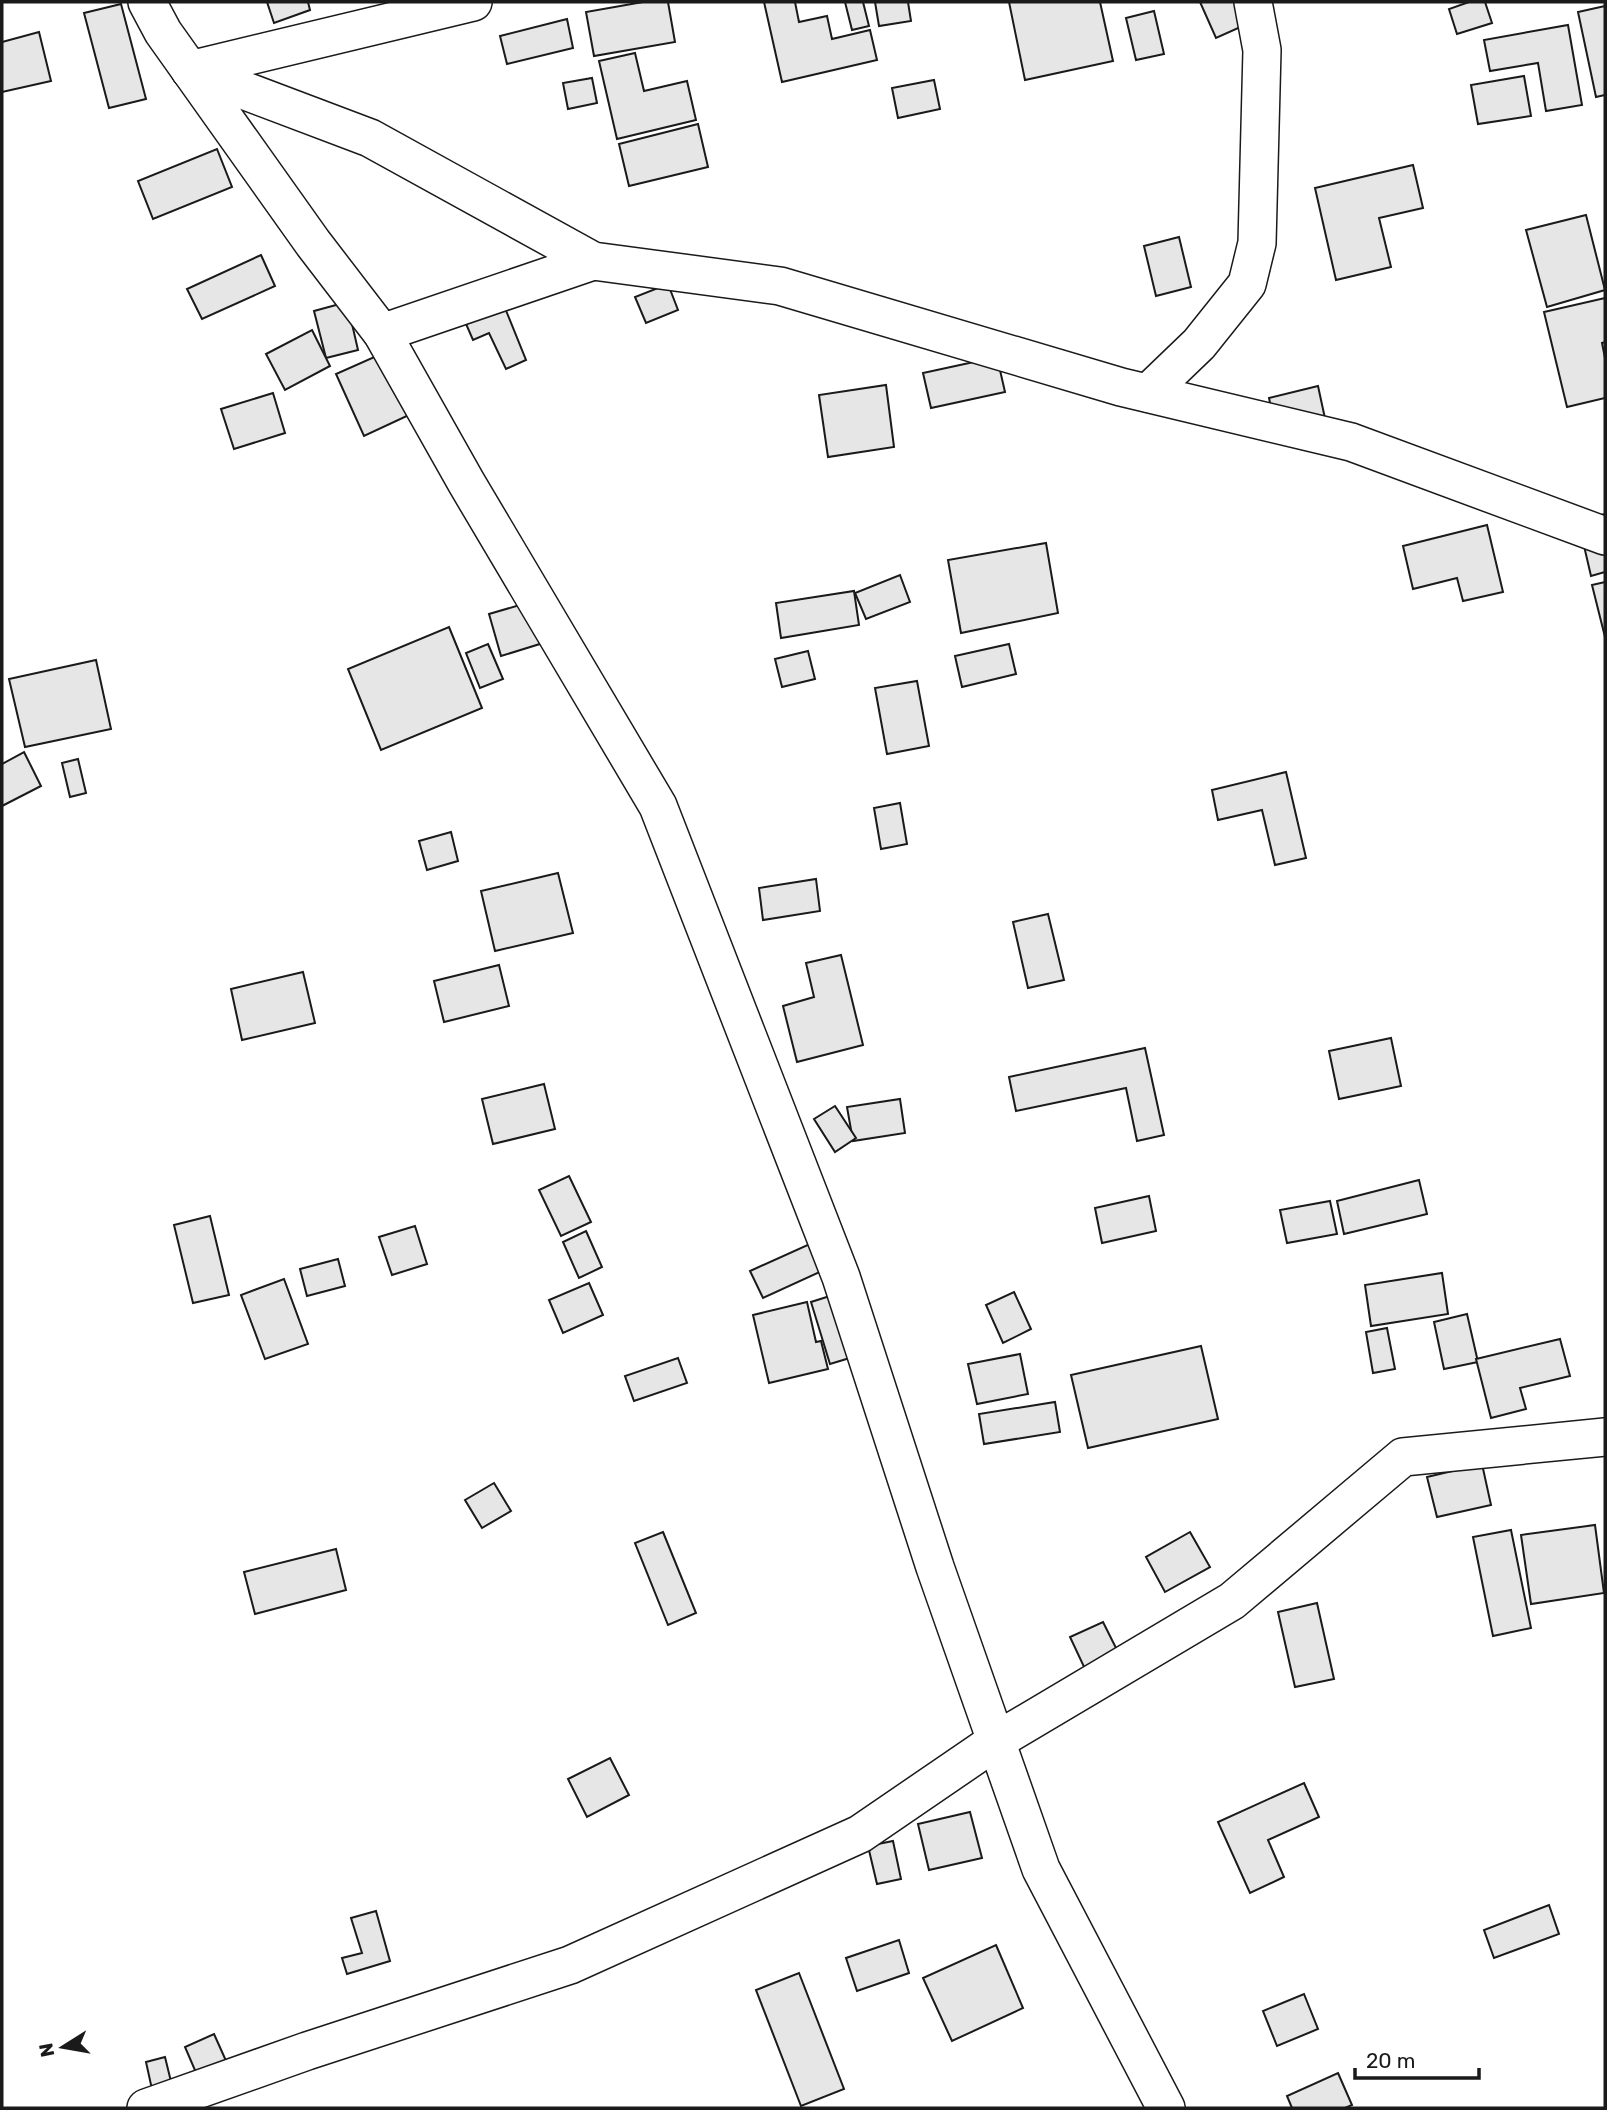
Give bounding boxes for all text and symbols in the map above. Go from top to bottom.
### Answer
north arrow [28,2012,98,2082]
scale bar [1355,2036,1479,2080]
text: N [34,2041,59,2059]
text: 20 m [1366,2048,1415,2073]

